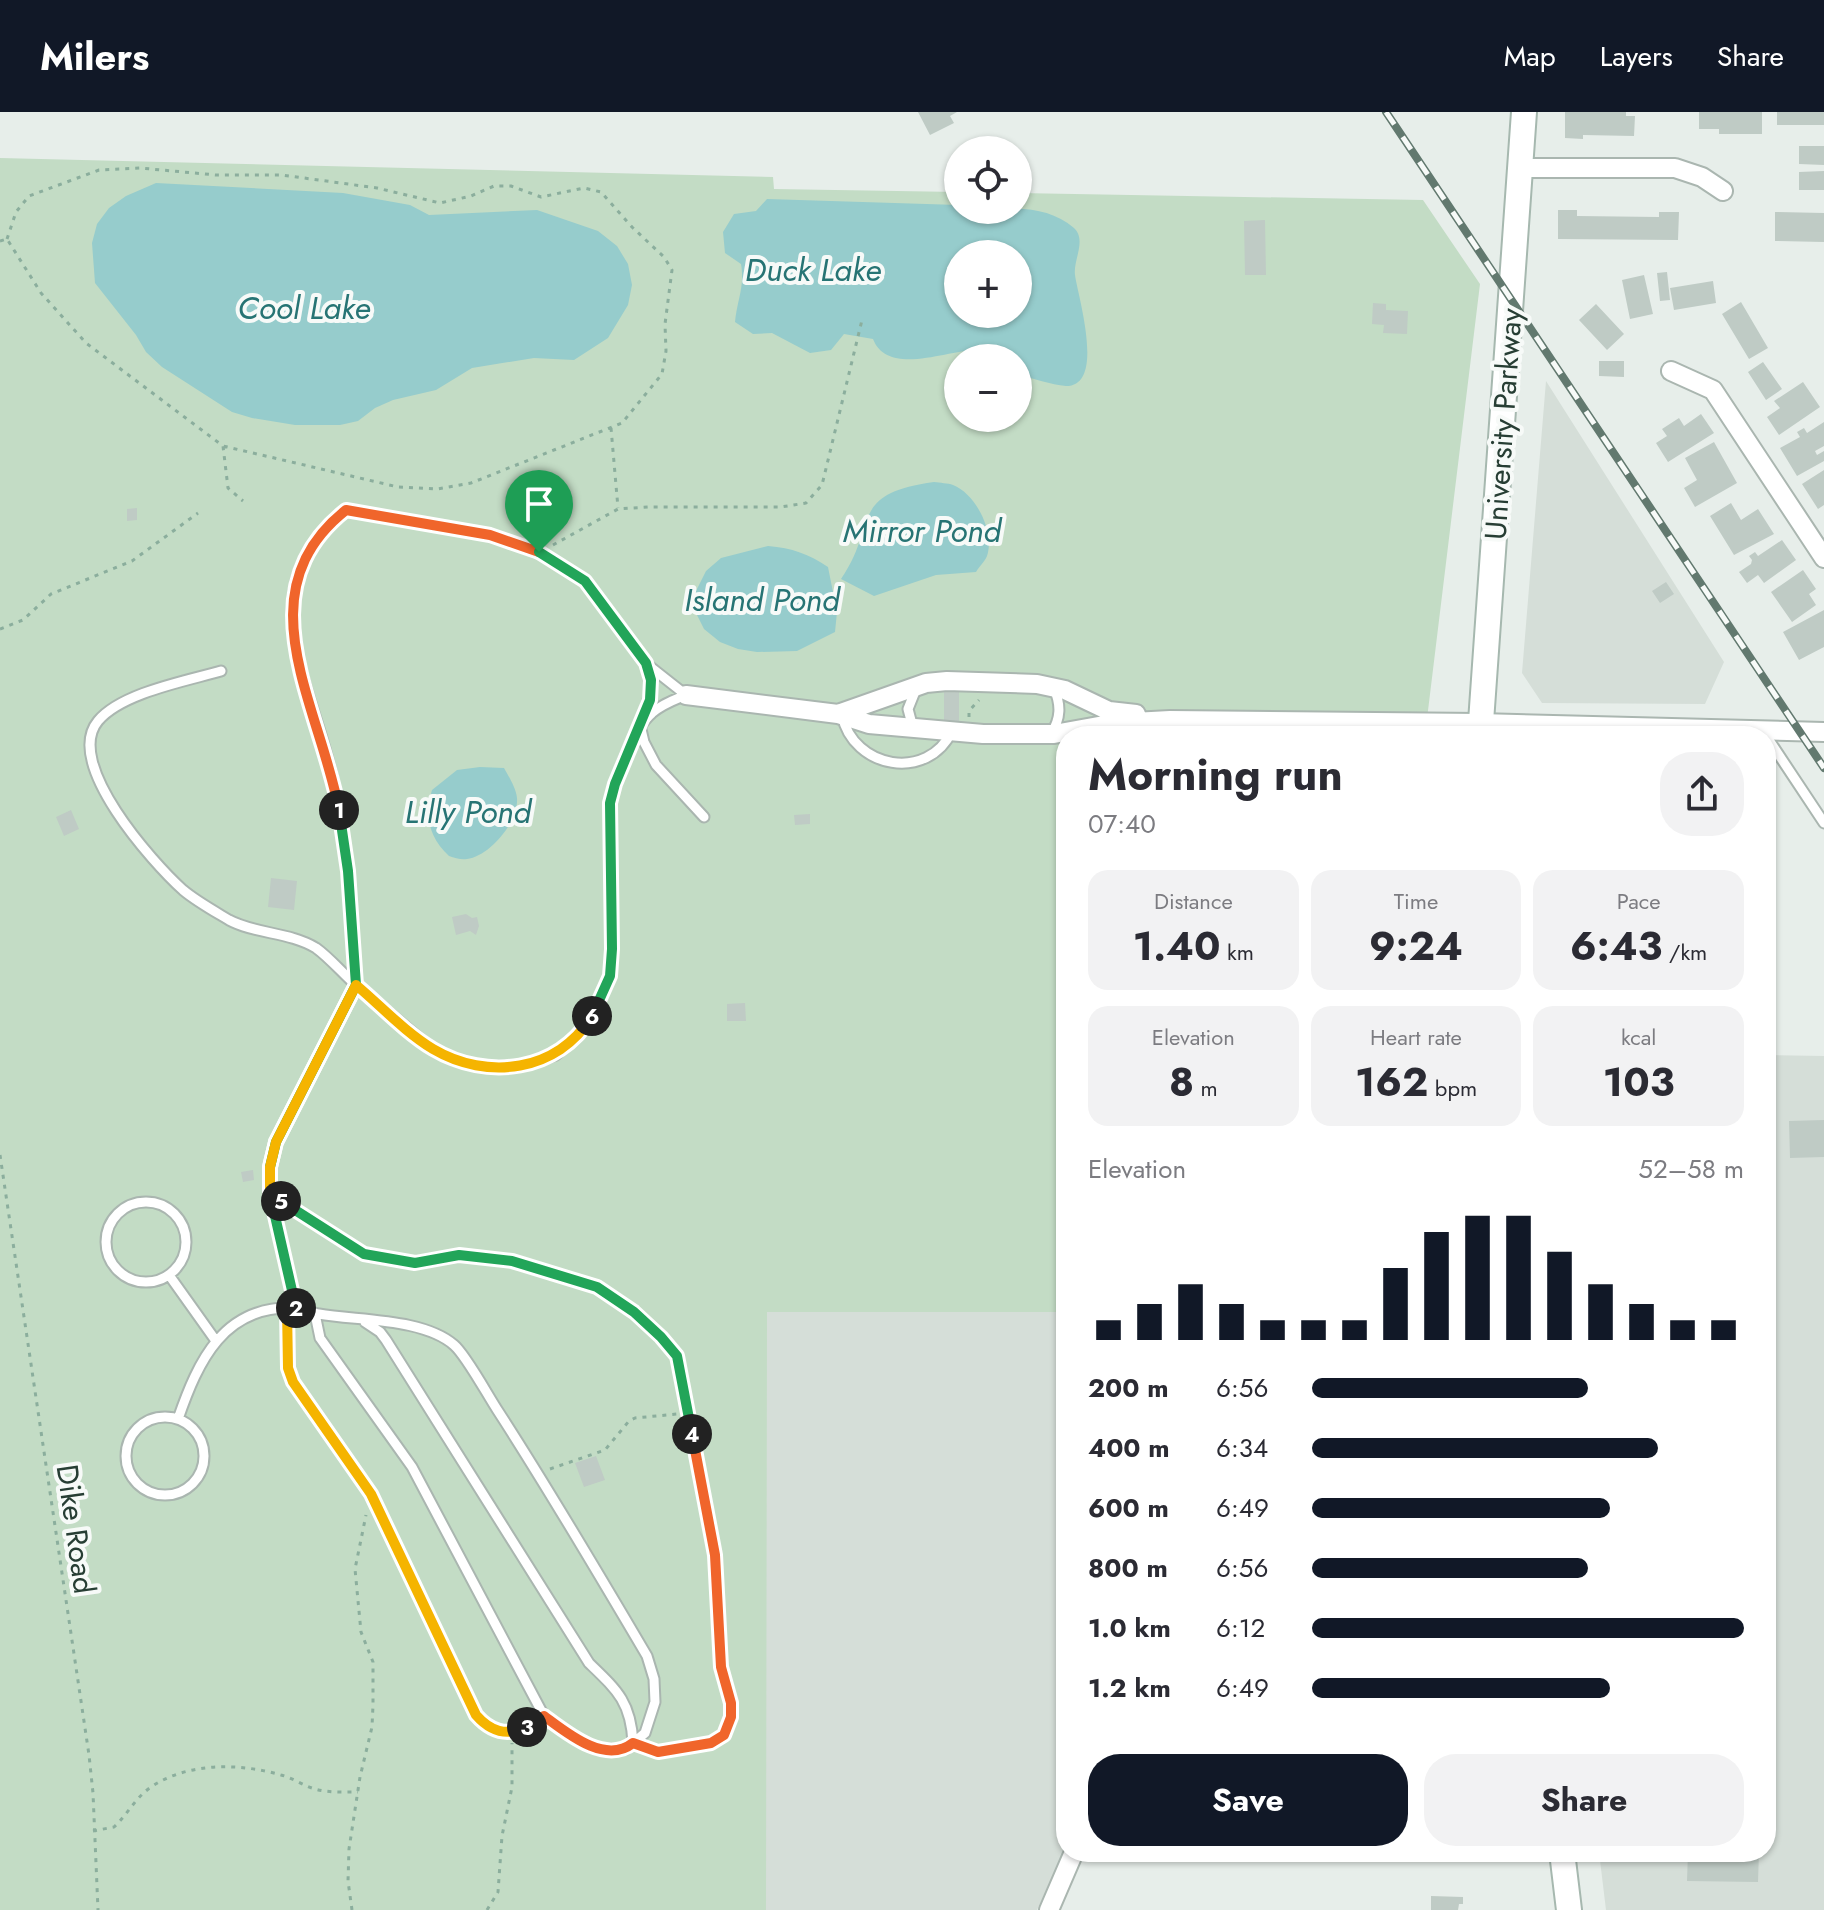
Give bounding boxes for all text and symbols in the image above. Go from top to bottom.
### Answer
text: Milers [40,29,149,84]
text: Map [1504,36,1556,77]
text: Layers [1600,36,1673,77]
text: Share [1717,36,1784,77]
map controls [944,136,1032,432]
button: locate [944,136,1032,224]
button: + [944,240,1032,328]
water label: Duck Lake [745,247,881,293]
water label: Cool Lake [238,285,370,331]
street label: University Parkway [1473,306,1533,541]
button: − [944,344,1032,432]
pin [505,470,573,552]
icon: arrive [517,482,561,526]
water label: Mirror Pond [843,508,1002,554]
water label: Island Pond [684,577,841,623]
text: Morning run [1088,743,1343,807]
button: share [1660,752,1744,836]
water label: Lilly Pond [405,789,533,835]
pin: 1 [319,790,359,830]
text: 1 [333,794,345,826]
text: 07:40 [1088,805,1156,843]
text: Distance [1154,885,1233,917]
text: Time [1394,885,1438,917]
text: Pace [1617,885,1661,917]
text: 1.40 [1133,917,1220,975]
text: 9:24 [1369,917,1463,975]
text: 6:43 [1570,917,1662,975]
text: km [1220,936,1254,968]
text: /km [1662,936,1707,968]
pin: 6 [572,996,612,1036]
text: 6 [585,1000,599,1032]
text: Elevation [1152,1021,1235,1053]
text: Heart rate [1370,1021,1462,1053]
text: kcal [1621,1021,1656,1053]
text: 8 [1169,1053,1194,1111]
text: 162 [1355,1053,1428,1111]
text: 103 [1603,1053,1675,1111]
text: m [1194,1072,1218,1104]
text: bpm [1428,1072,1477,1104]
text: Elevation [1088,1150,1186,1188]
text: 52–58 m [1638,1150,1744,1188]
pin: 5 [261,1181,301,1221]
text: 5 [274,1185,288,1217]
pin: 2 [276,1288,316,1328]
text: 2 [289,1292,303,1324]
text: 200 m [1088,1369,1169,1407]
text: 6:56 [1216,1369,1268,1407]
pin: 4 [672,1414,712,1454]
text: 4 [684,1418,700,1450]
text: 400 m [1088,1429,1170,1467]
text: 6:34 [1216,1429,1268,1467]
street label: Dike Road [46,1462,106,1596]
text: 600 m [1088,1489,1169,1527]
text: 6:49 [1216,1489,1269,1527]
text: 800 m [1088,1549,1168,1587]
text: 6:56 [1216,1549,1268,1587]
text: 1.0 km [1088,1609,1171,1647]
text: 6:12 [1216,1609,1265,1647]
text: 1.2 km [1088,1669,1171,1707]
text: 6:49 [1216,1669,1269,1707]
pin: 3 [507,1707,547,1747]
text: 3 [520,1711,534,1743]
button: Save [1088,1754,1408,1846]
button: Share [1424,1754,1744,1846]

